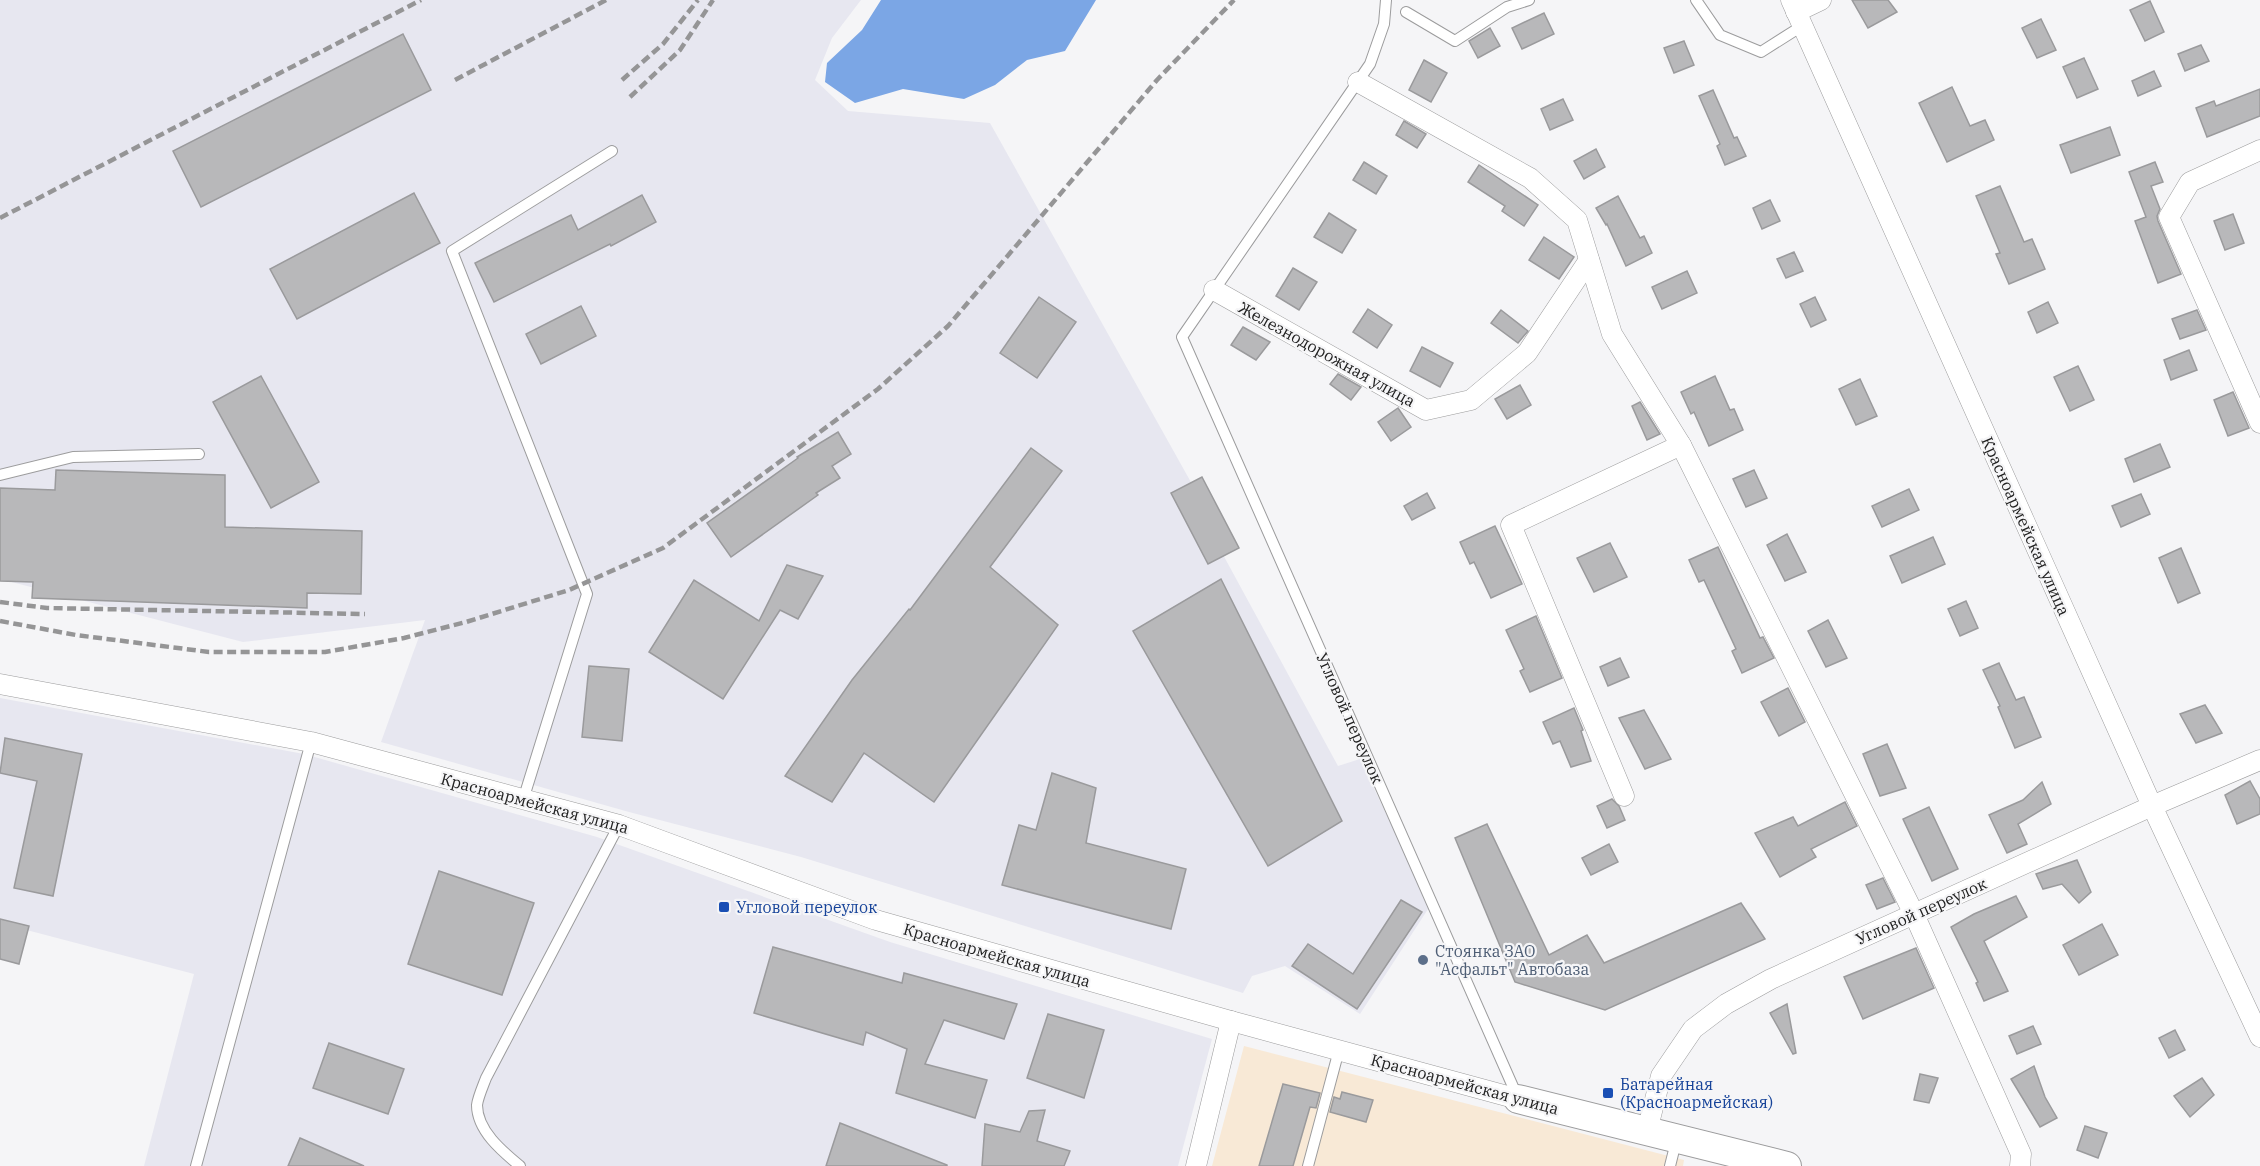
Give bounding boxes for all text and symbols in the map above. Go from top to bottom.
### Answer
street label: Железнодорожная улица [1235,297,1419,411]
street label: Красноармейская улица [1977,433,2075,619]
street label: Угловой переулок [1312,649,1388,787]
street label: Красноармейская улица [439,768,631,838]
street label: Угловой переулок [1852,873,1990,949]
place label: Угловой переулок [736,897,878,917]
marker: Угловой переулок [717,900,731,914]
street label: Красноармейская улица [901,919,1093,991]
place label: Стоянка ЗАО "Асфальт" Автобаза [1435,941,1590,979]
marker: Стоянка ЗАО "Асфальт" Автобаза [1416,953,1430,967]
street label: Красноармейская улица [1369,1049,1561,1119]
place label: Батарейная (Красноармейская) [1620,1074,1773,1112]
marker: Батарейная (Красноармейская) [1601,1086,1615,1100]

